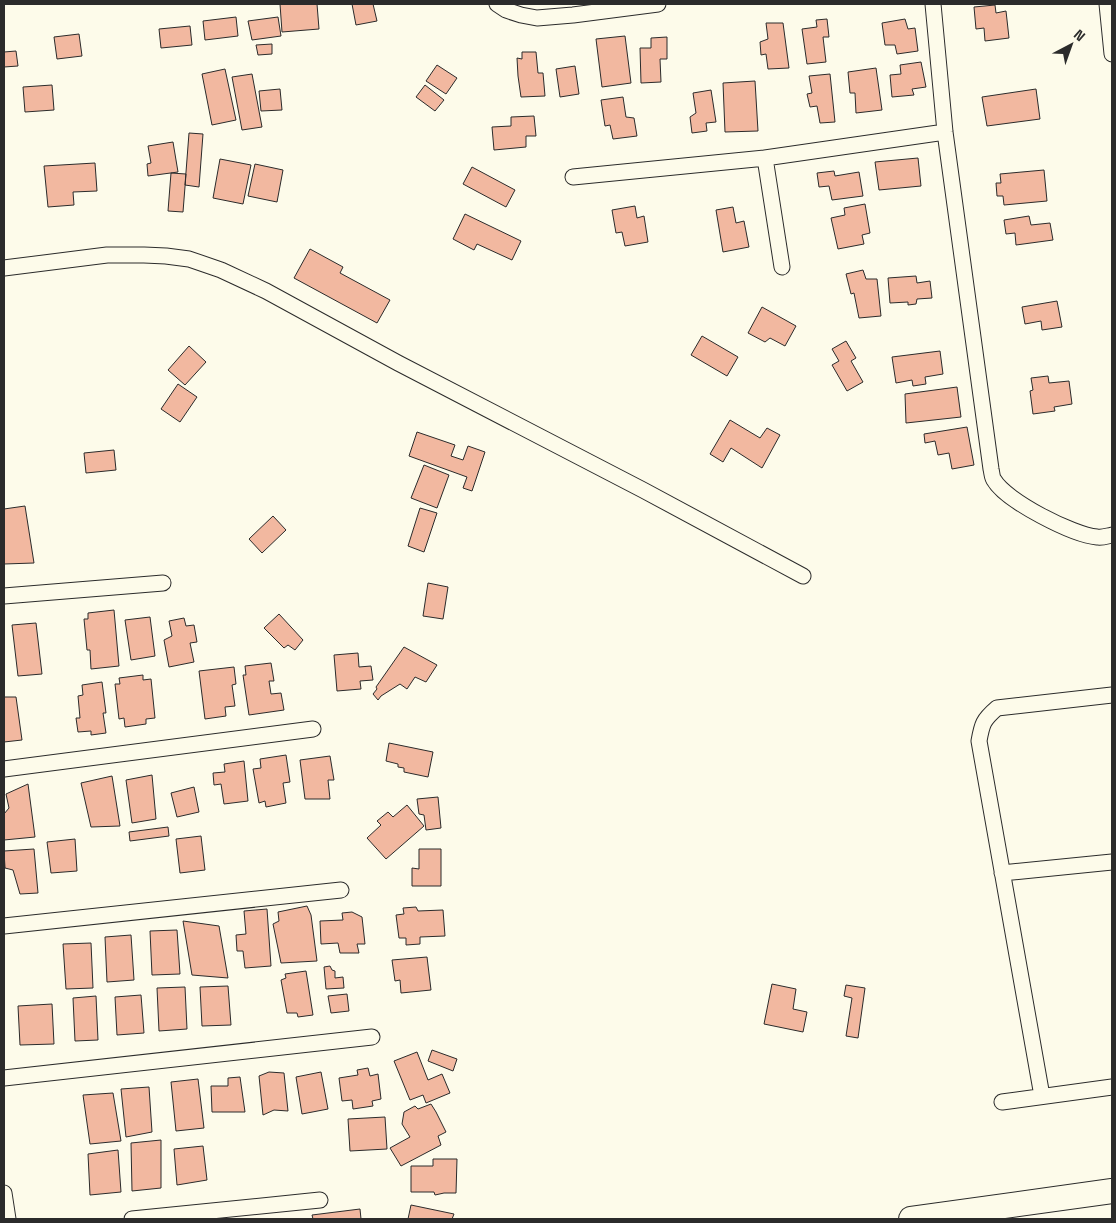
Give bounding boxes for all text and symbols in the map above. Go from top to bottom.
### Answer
north arrow [1046,20,1096,70]
text: N [1070,25,1089,45]

